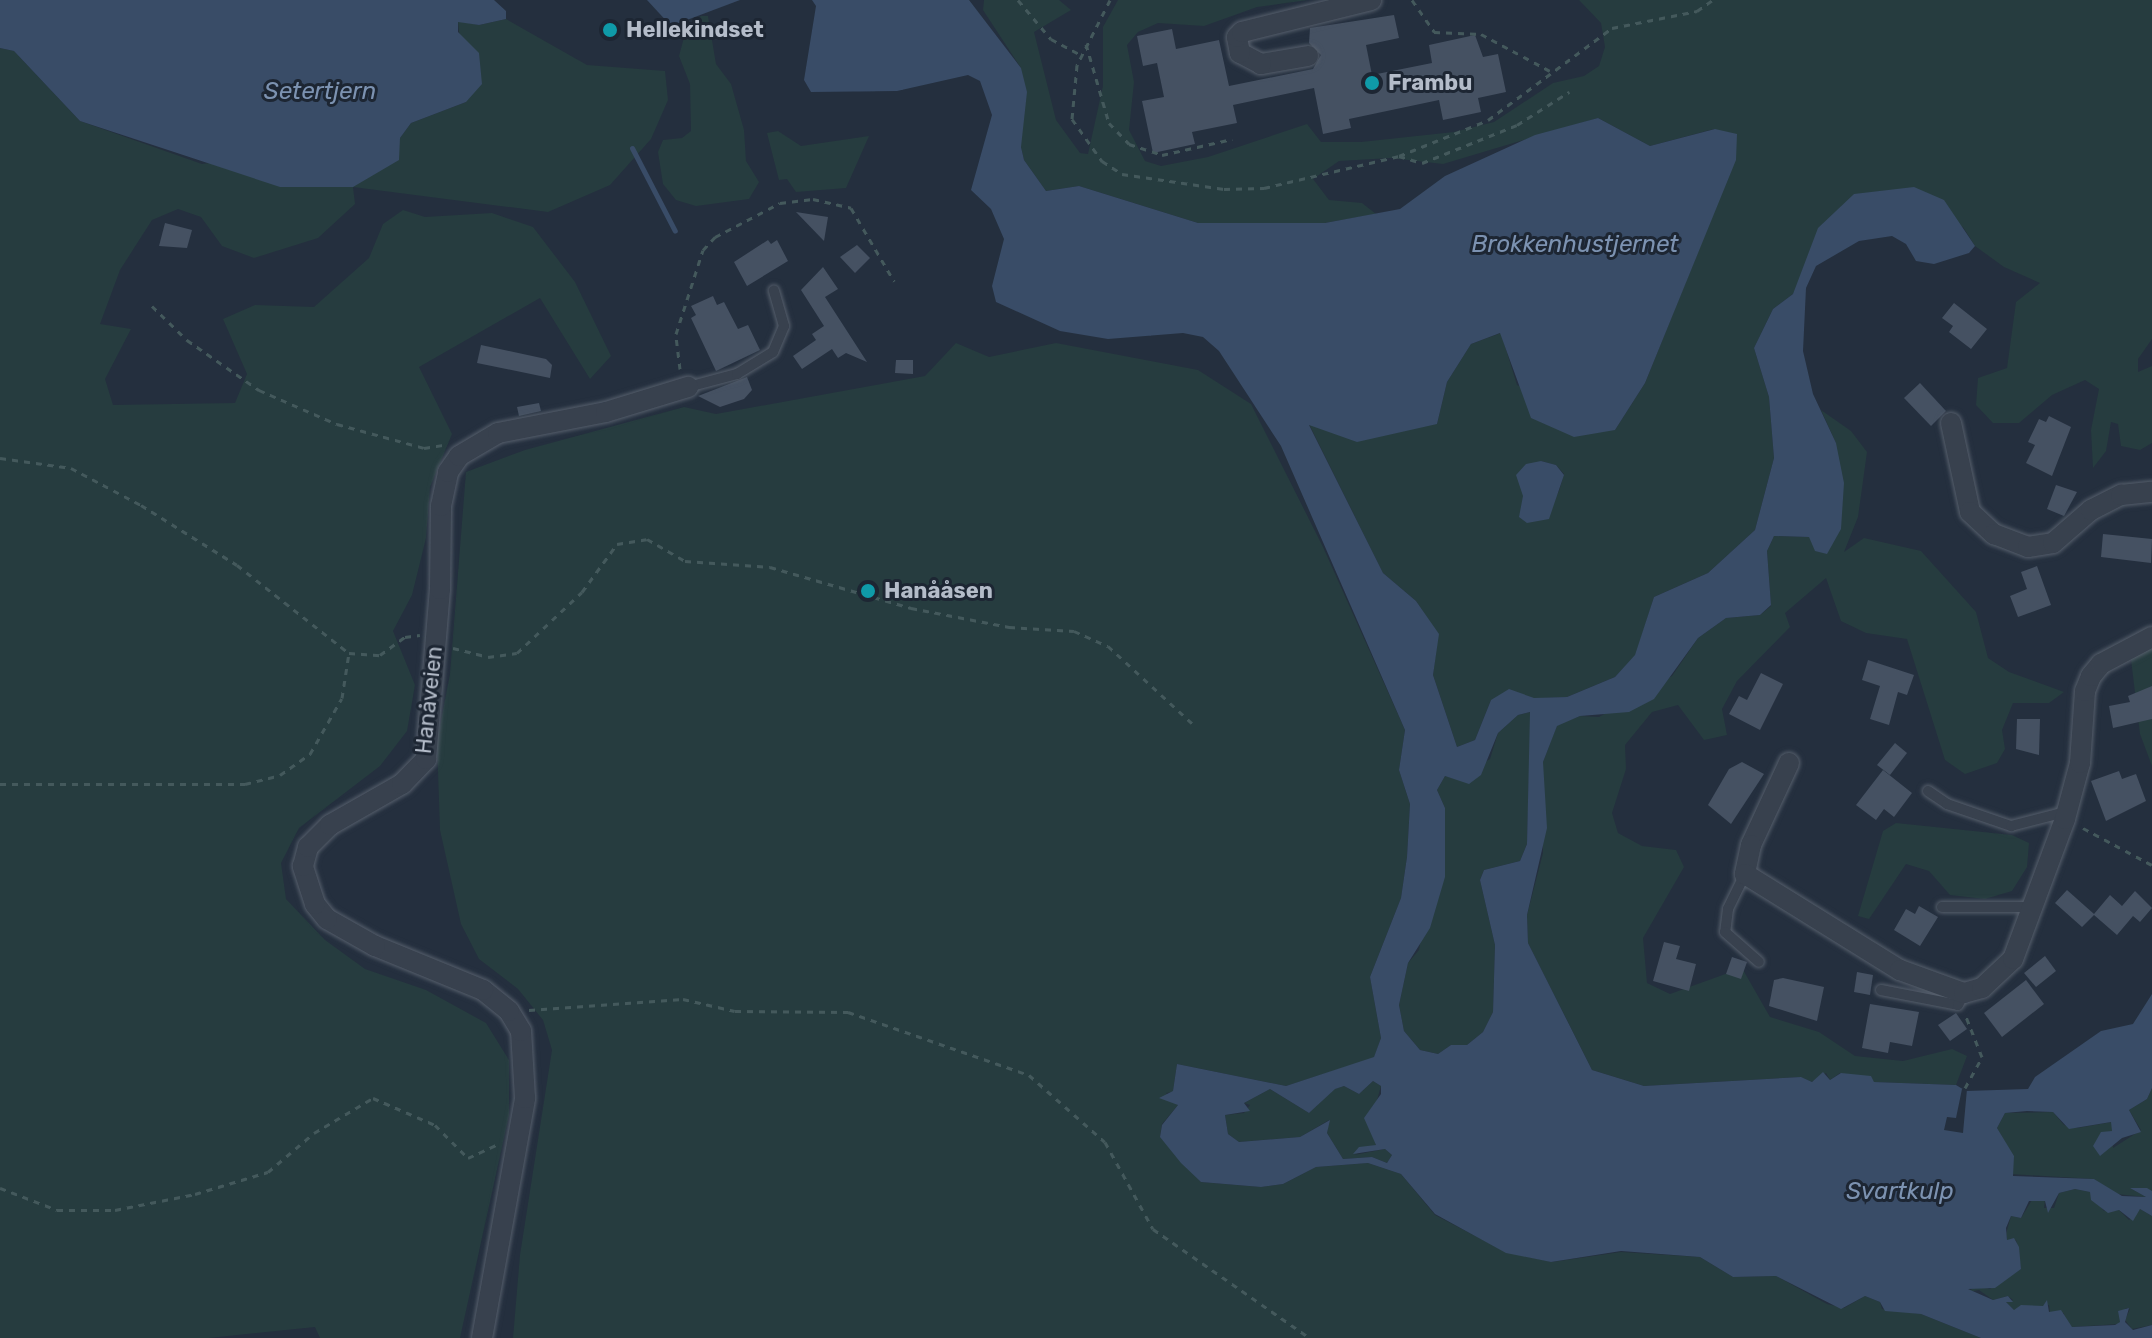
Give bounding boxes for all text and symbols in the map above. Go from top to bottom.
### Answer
place label: Hellekindset [626,17,764,43]
marker: Hellekindset [601,21,619,39]
place label: Frambu [1388,70,1472,96]
marker: Frambu [1363,74,1381,92]
water label: Setertjern [264,78,376,106]
water label: Brokkenhustjernet [1471,231,1679,259]
place label: Hanååsen [884,578,993,604]
marker: Hanååsen [859,582,877,600]
street label: Hanåveien [410,645,448,755]
water label: Svartkulp [1846,1178,1954,1206]

